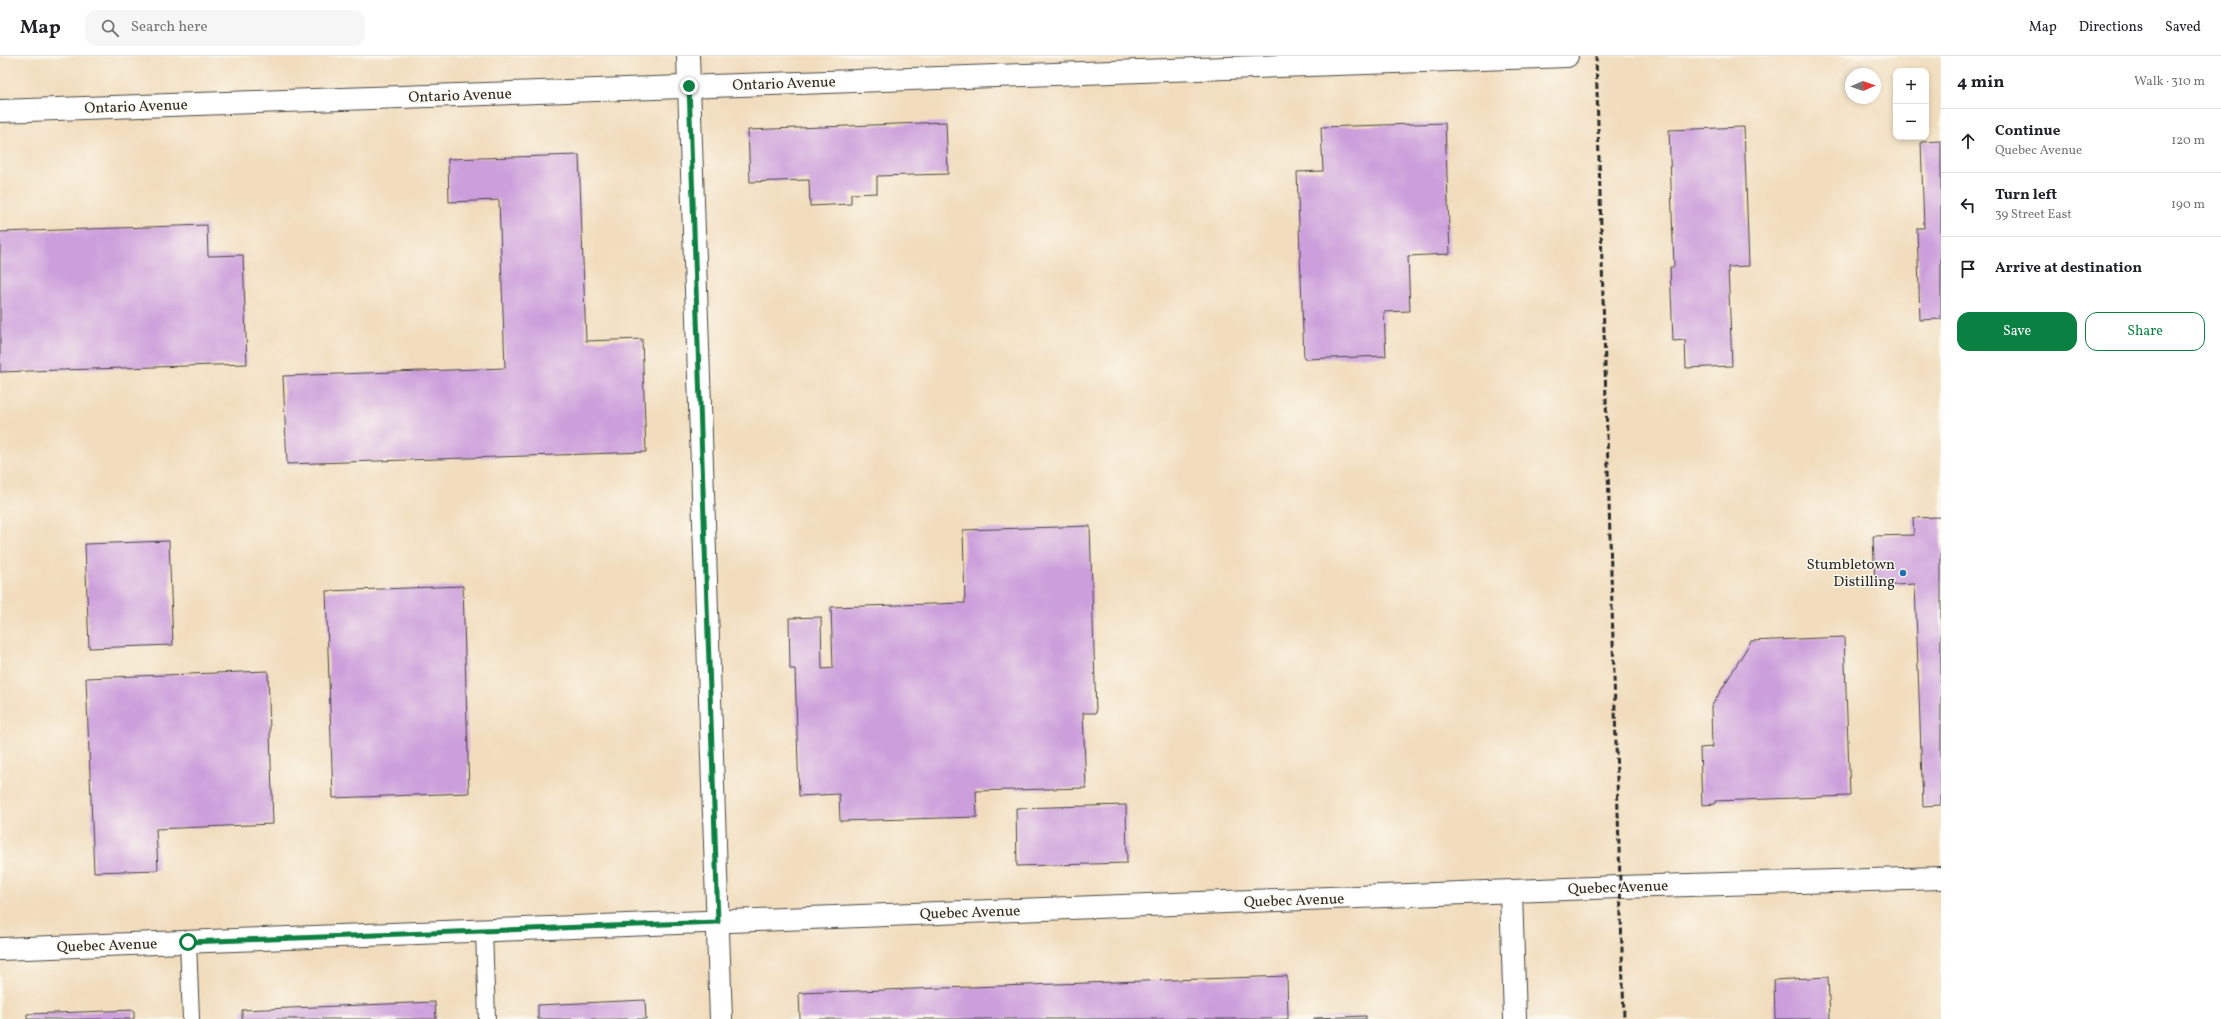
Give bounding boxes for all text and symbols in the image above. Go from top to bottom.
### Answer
search box [85,10,365,46]
text: Map [20,15,61,41]
icon: search [99,17,121,39]
text: Search here [131,17,208,38]
text: Map [2029,18,2057,37]
text: Directions [2079,18,2143,37]
text: Saved [2165,18,2201,37]
north arrow [1845,68,1881,104]
map controls [1893,68,1929,140]
button: + [1893,68,1929,104]
text: 4 min [1957,71,2004,94]
street label: Ontario Avenue [732,72,836,97]
text: Walk · 310 m [2134,73,2205,91]
route end [680,77,698,95]
street label: Ontario Avenue [408,84,512,109]
street label: Ontario Avenue [84,95,188,120]
button: − [1893,104,1929,140]
text: Continue [1995,121,2060,142]
icon: ahead [1957,130,1979,152]
text: 120 m [2171,132,2205,150]
text: Quebec Avenue [1995,142,2082,160]
text: Turn left [1995,185,2057,206]
icon: left [1957,194,1979,216]
text: 190 m [2171,196,2205,214]
text: 39 Street East [1995,206,2072,224]
icon: arrive [1957,258,1979,280]
text: Arrive at destination [1995,258,2142,279]
button: Save [1957,312,2077,351]
button: Share [2085,312,2205,351]
place label: Stumbletown Distilling [1807,555,1895,593]
marker: Stumbletown Distilling [1898,568,1908,578]
street label: Quebec Avenue [1567,876,1669,901]
street label: Quebec Avenue [1243,889,1345,914]
street label: Quebec Avenue [919,901,1021,926]
route start [179,933,197,951]
street label: Quebec Avenue [56,934,158,959]

